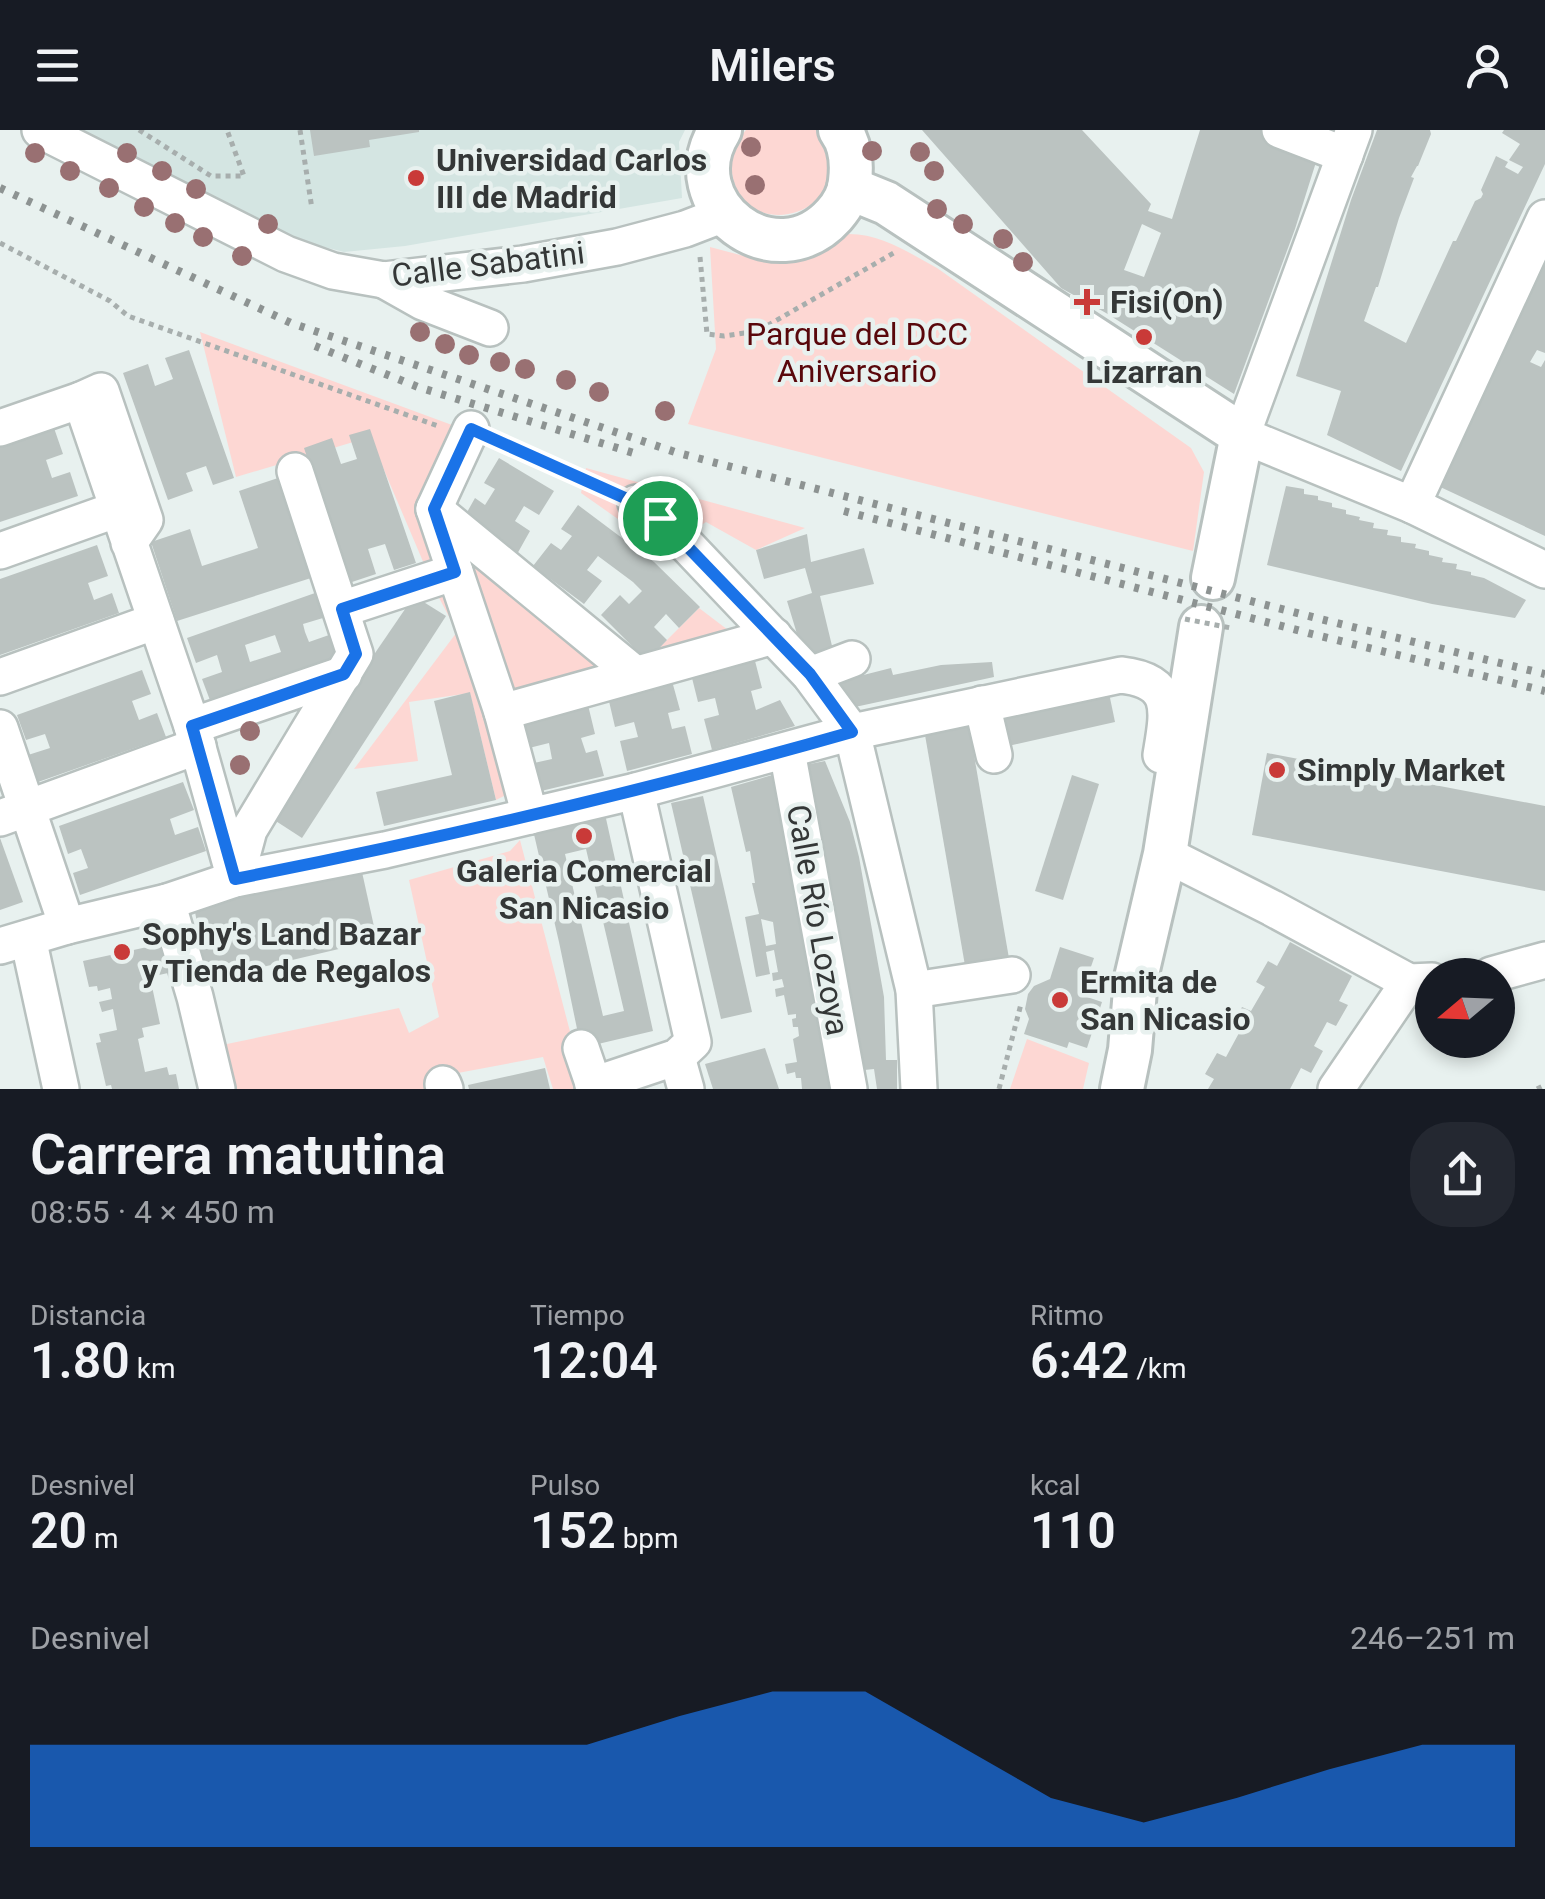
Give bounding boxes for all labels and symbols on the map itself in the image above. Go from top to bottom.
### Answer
place label: Universidad Carlos III de Madrid [436,141,707,216]
marker: Universidad Carlos III de Madrid [405,167,427,189]
street label: Calle Sabatini [389,233,587,295]
place label: Fisi(On) [1110,283,1223,321]
marker: Fisi(On) [1074,289,1100,315]
park label: Parque del DCC Aniversario [746,315,968,390]
marker: Lizarran [1133,326,1155,348]
place label: Lizarran [1085,353,1203,391]
pin [618,476,703,561]
place label: Simply Market [1297,751,1505,789]
marker: Simply Market [1266,759,1288,781]
street label: Calle Río Lozoya [779,802,857,1038]
marker: Galeria Comercial San Nicasio [573,825,595,847]
place label: Galeria Comercial San Nicasio [456,852,712,927]
place label: Sophy's Land Bazar y Tienda de Regalos [142,915,431,990]
marker: Sophy's Land Bazar y Tienda de Regalos [111,941,133,963]
north arrow [1415,958,1515,1058]
place label: Ermita de San Nicasio [1080,963,1251,1038]
marker: Ermita de San Nicasio [1049,989,1071,1011]

